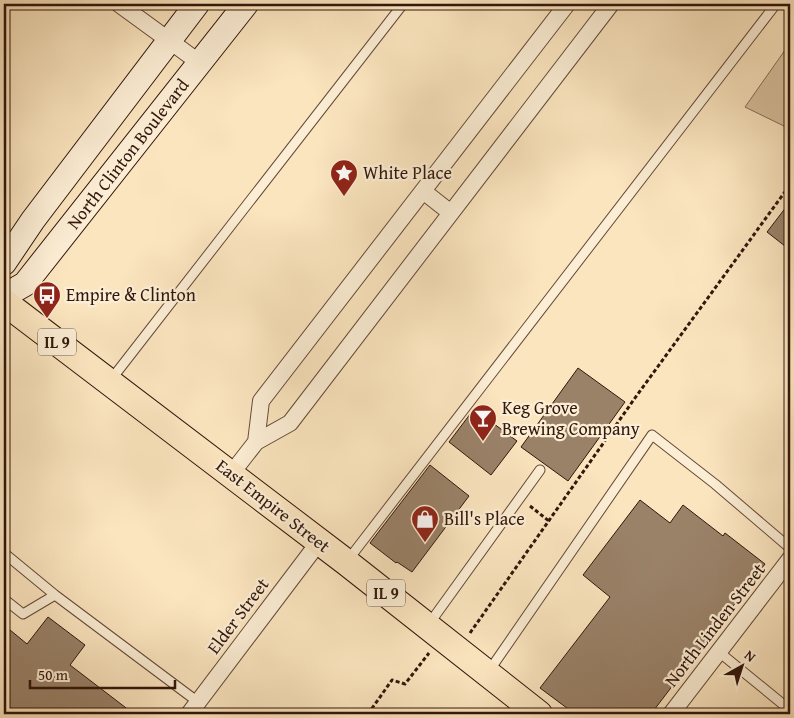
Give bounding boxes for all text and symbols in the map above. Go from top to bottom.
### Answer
street label: North Clinton Boulevard [60,72,195,235]
place icon: White Place [329,158,359,197]
place label: White Place [363,159,452,186]
bus stop icon: Empire & Clinton [32,280,62,319]
place label: Empire & Clinton [66,281,196,308]
road number: IL 9 [38,328,76,356]
place label: Keg Grove Brewing Company [502,394,640,442]
bar icon: Keg Grove Brewing Company [468,403,498,442]
street label: East Empire Street [210,452,337,559]
shop icon: Bill's Place [410,504,440,543]
place label: Bill's Place [444,505,525,532]
street label: North Linden Street [660,559,770,691]
street label: Elder Street [200,571,276,659]
road number: IL 9 [367,580,405,606]
north arrow [716,640,766,690]
scale bar [30,658,175,690]
text: 50 m [38,664,69,685]

